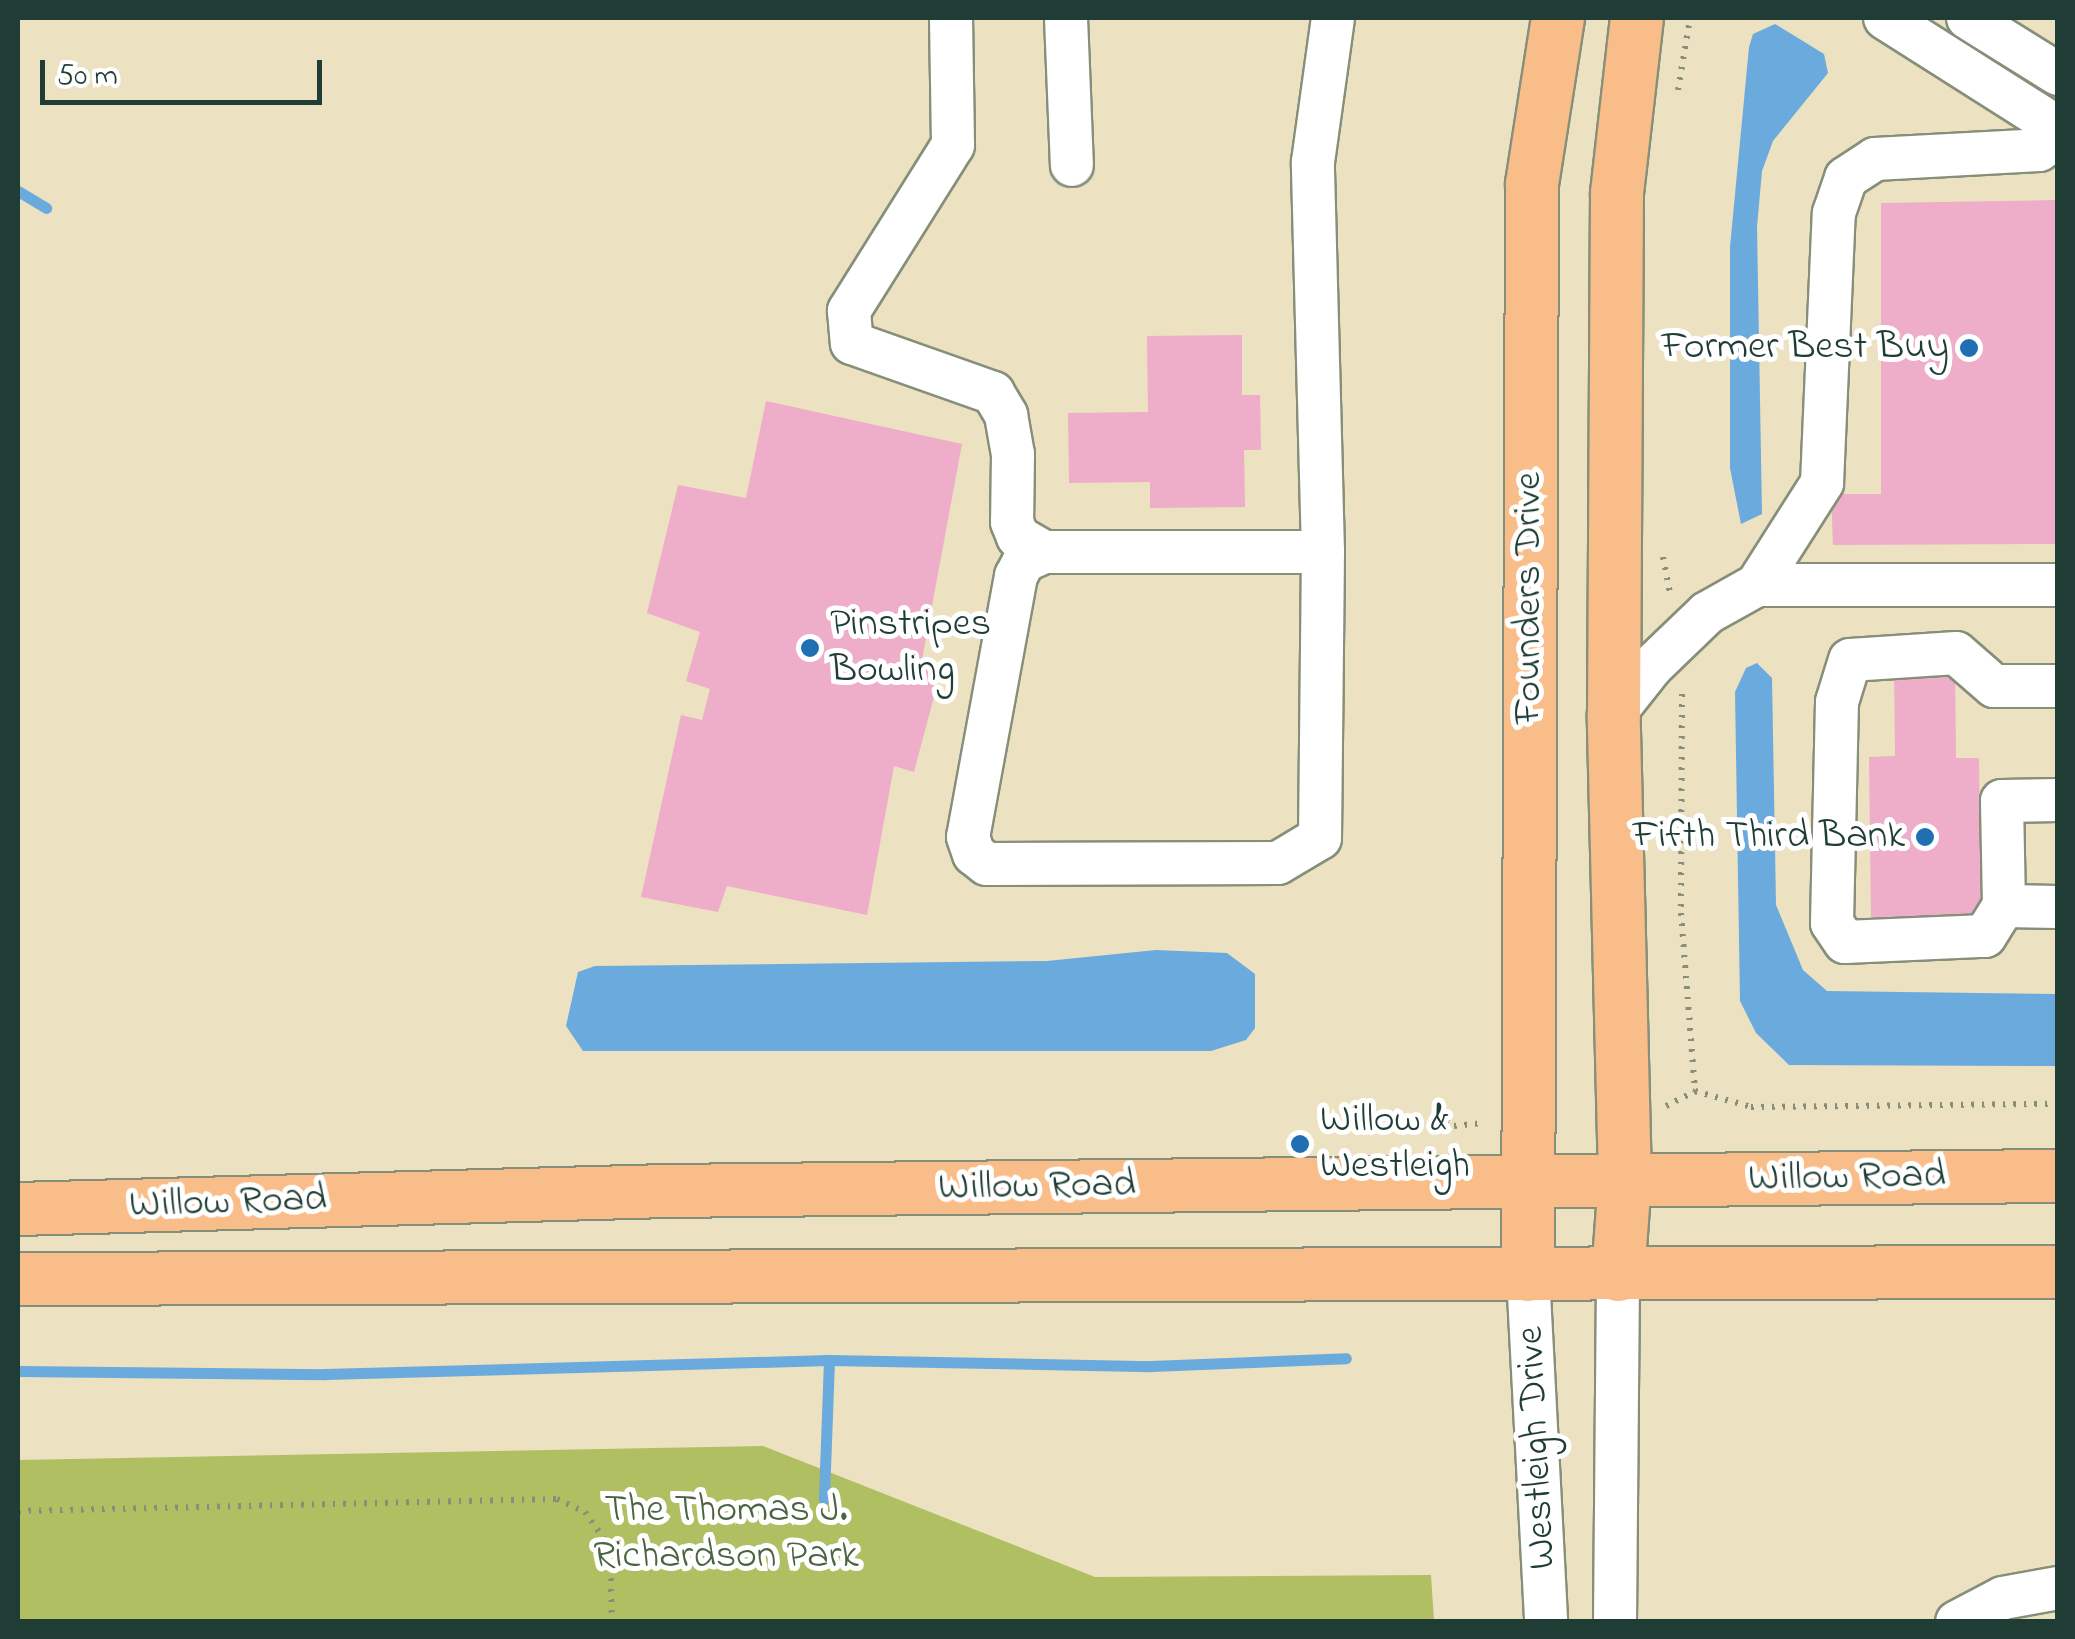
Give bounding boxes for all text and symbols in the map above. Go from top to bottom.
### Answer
scale bar [45,40,328,102]
text: 50 m [57,55,118,99]
place label: Former Best Buy [1662,324,1949,372]
marker: Former Best Buy [1958,337,1980,359]
street label: Founders Drive [1506,472,1554,724]
place label: Pinstripes Bowling [830,601,991,695]
marker: Pinstripes Bowling [799,637,821,659]
place label: Fifth Third Bank [1633,813,1905,861]
marker: Fifth Third Bank [1914,826,1936,848]
place label: Willow & Westleigh [1320,1097,1470,1191]
marker: Willow & Westleigh [1289,1133,1311,1155]
street label: Willow Road [1748,1152,1946,1204]
street label: Willow Road [938,1161,1136,1213]
street label: Willow Road [128,1176,328,1230]
street label: Westleigh Drive [1508,1325,1568,1571]
park label: The Thomas J. Richardson Park [593,1487,859,1581]

